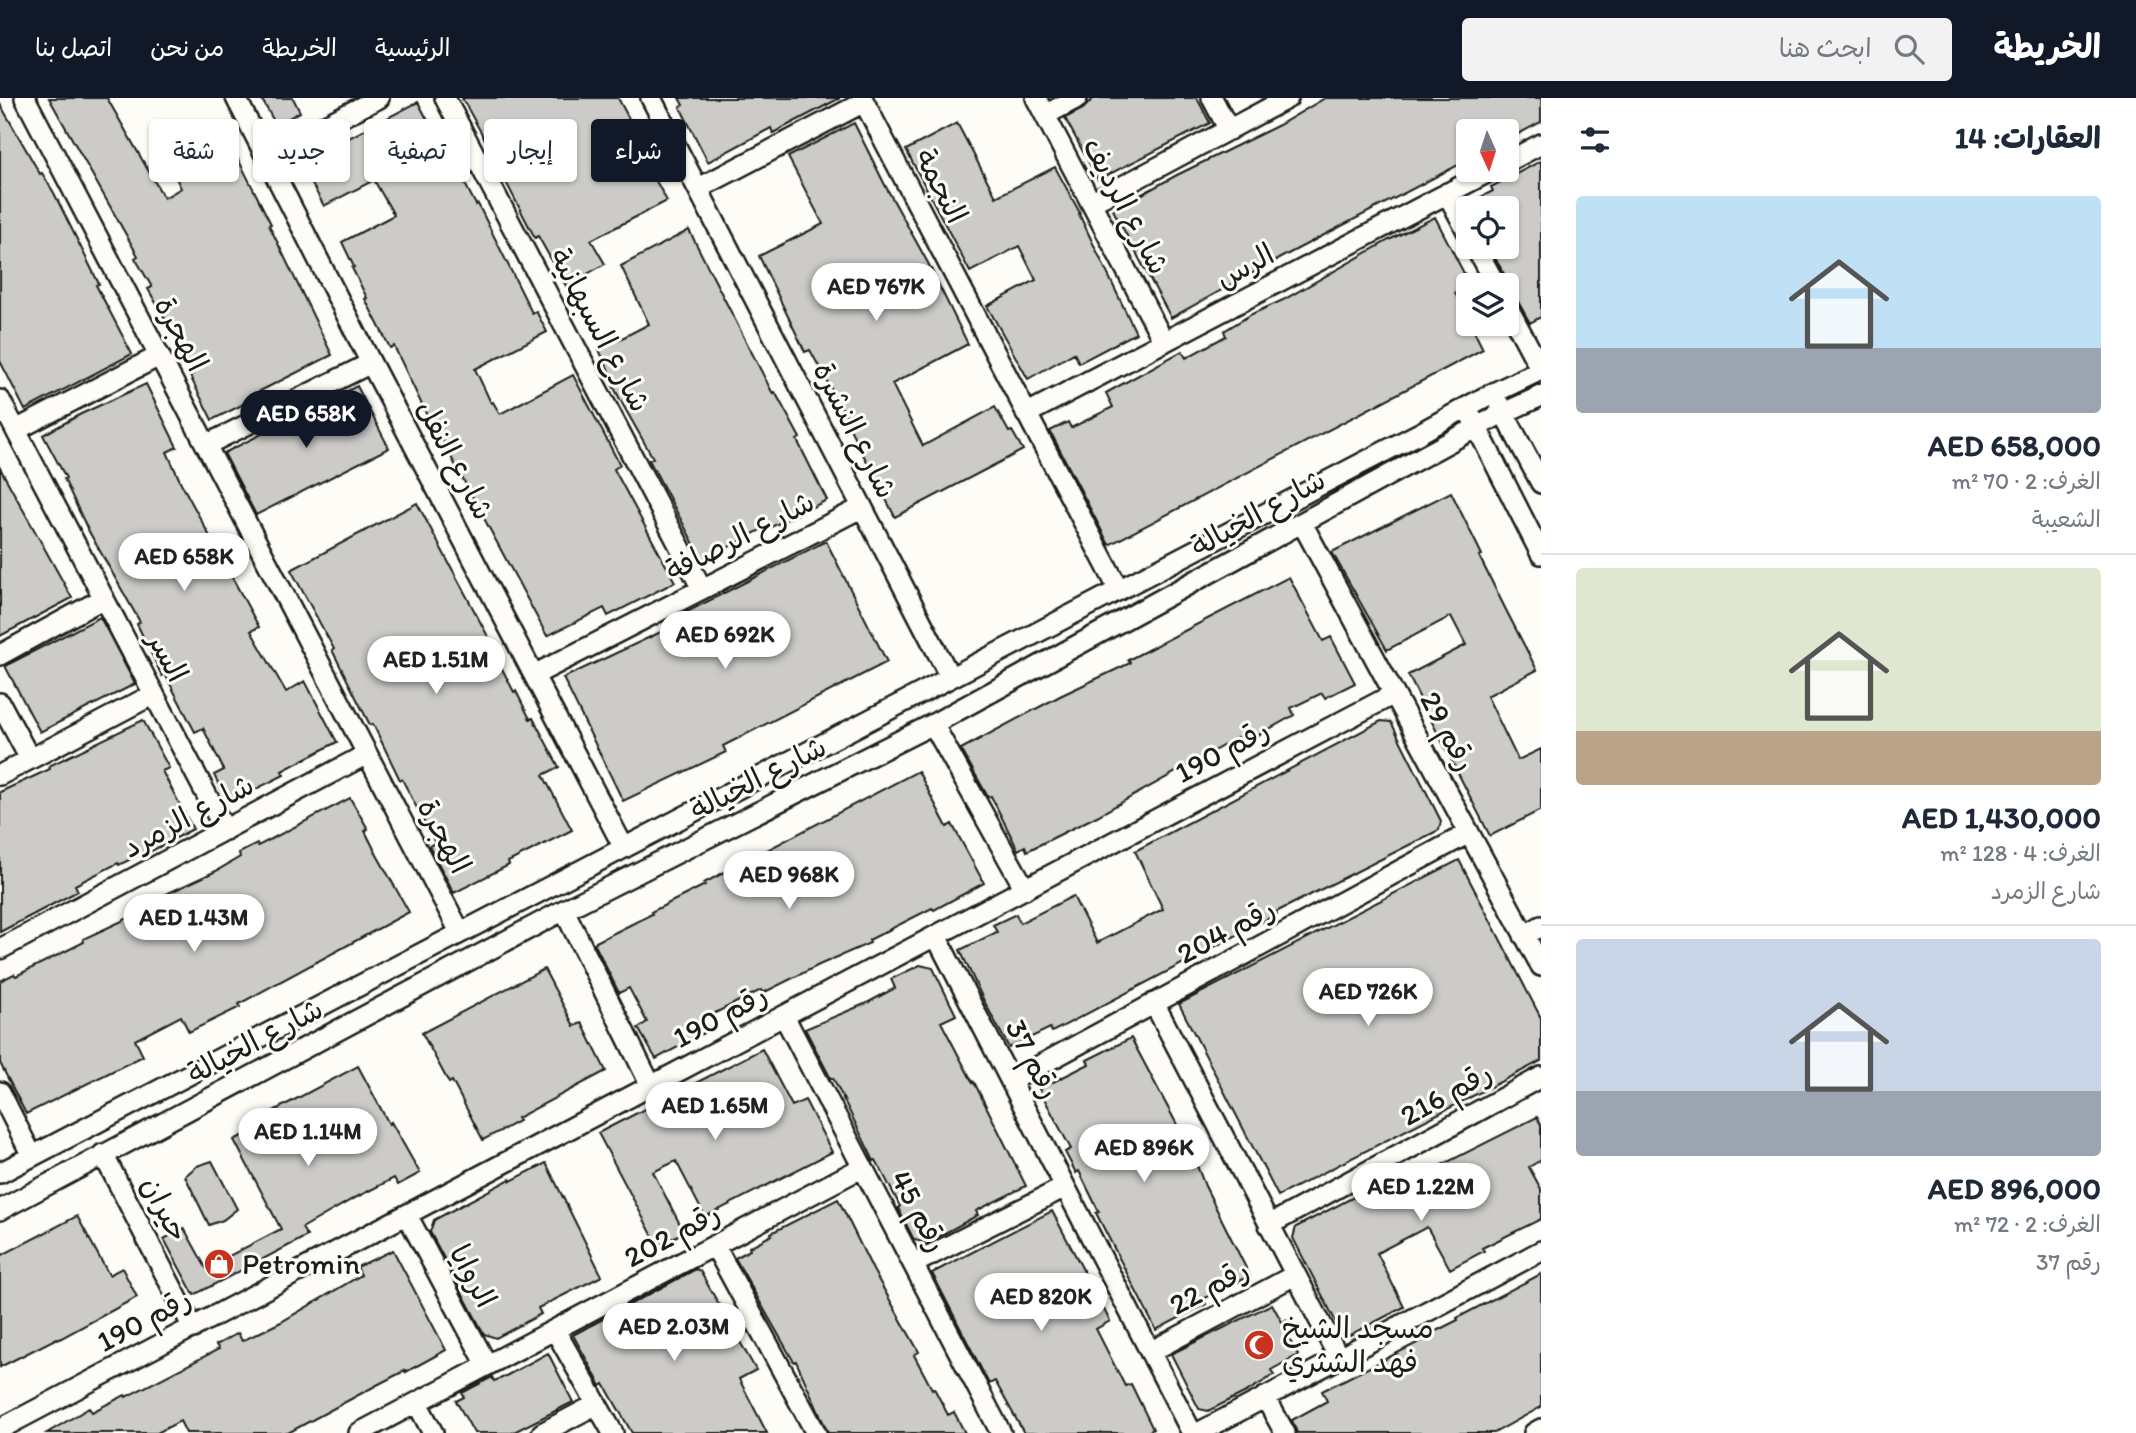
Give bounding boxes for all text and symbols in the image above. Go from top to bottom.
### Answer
search box [1462,18,1952,81]
text: الخريطة [1994,27,2101,66]
icon: search [1890,30,1928,68]
text: ابحث هنا [1779,32,1872,64]
text: اتصل بنا [35,33,112,62]
text: من نحن [150,33,224,62]
text: الخريطة [262,33,337,62]
text: الرئيسية [375,33,450,62]
chip: شقة [149,119,239,182]
chip: جديد [253,119,350,182]
chip: تصفية [364,119,470,182]
chip: إيجار [484,119,577,182]
chip: شراء [591,119,686,182]
north arrow [1456,119,1519,182]
map controls [1456,119,1519,336]
text: العقارات: 14 [1954,119,2101,156]
icon: filters [1576,121,1614,159]
street label: شارع الرديف [1072,131,1178,282]
street label: النجمة [907,142,976,229]
button: locate [1456,196,1519,259]
street label: الرس [1209,235,1280,296]
street label: شارع السبهانية [539,241,659,420]
icon: home [1776,241,1902,367]
pin: AED 767K [804,264,948,323]
text: AED 767K [827,272,925,300]
button: layers [1456,273,1519,336]
street label: الهجرة [146,290,217,378]
street label: شارع النشرة [803,355,906,506]
pin: AED 658K [234,390,378,450]
street label: شارع النفل [406,393,502,527]
text: AED 658K [256,399,356,427]
text: AED 658,000 [1928,427,2101,464]
street label: شارع الخيالة [1184,460,1333,567]
text: الغرف: 2 · 70 m² [1952,467,2101,495]
street label: شارع الرصافة [659,482,822,591]
text: الشعيبة [2032,505,2101,533]
pin: AED 658K [112,533,256,593]
text: AED 658K [134,542,234,570]
pin: AED 692K [653,612,797,671]
icon: home [1776,613,1902,739]
text: AED 692K [676,620,774,648]
street label: السر [139,623,197,688]
pin: AED 1.51M [356,636,516,696]
text: AED 1.51M [383,645,489,673]
street label: رقم 29 [1409,685,1485,779]
street label: رقم 190 [1168,710,1277,794]
street label: شارع الخيالة [683,727,834,830]
street label: شارع الزمرد [116,765,261,868]
street label: الهجرة [409,792,480,880]
text: AED 1,430,000 [1902,799,2101,836]
text: الغرف: 4 · 128 m² [1940,839,2101,867]
pin: AED 968K [717,852,861,911]
text: AED 968K [739,860,839,888]
text: شارع الزمرد [1991,877,2101,905]
street label: رقم 204 [1170,889,1283,975]
pin: AED 1.43M [114,894,274,954]
text: AED 1.43M [139,903,249,931]
pin: AED 726K [1296,968,1440,1028]
street label: رقم 190 [666,975,775,1059]
text: AED 726K [1319,977,1417,1005]
icon: home [1776,984,1902,1110]
street label: شارع الخيالة [181,989,330,1094]
street label: رقم 37 [994,1013,1069,1107]
street label: رقم 216 [1393,1053,1500,1137]
pin: AED 1.65M [635,1082,795,1142]
text: AED 1.65M [661,1091,769,1119]
pin: AED 1.14M [228,1108,388,1168]
text: AED 1.14M [254,1117,362,1145]
pin: AED 896K [1072,1124,1216,1184]
text: AED 896K [1094,1133,1194,1161]
street label: رقم 45 [879,1164,956,1260]
pin: AED 1.22M [1341,1164,1501,1223]
street label: حيران [133,1170,198,1248]
text: AED 896,000 [1928,1170,2101,1207]
text: AED 1.22M [1367,1172,1475,1200]
street label: رقم 202 [617,1194,728,1279]
text: الغرف: 2 · 72 m² [1954,1210,2101,1238]
street label: الروايا [442,1238,505,1314]
place label: Petromin [242,1245,360,1282]
shop icon: Petromin [202,1247,236,1281]
text: رقم 37 [2036,1248,2101,1276]
street label: رقم 22 [1163,1250,1257,1326]
pin: AED 820K [969,1274,1113,1333]
street label: رقم 190 [90,1279,199,1363]
text: AED 820K [990,1282,1092,1310]
pin: AED 2.03M [594,1304,754,1363]
place label: مسجد الشيخ فهد الشثري [1282,1309,1434,1383]
text: AED 2.03M [618,1312,730,1340]
mosque icon: مسجد الشيخ فهد الشثري [1242,1328,1276,1362]

